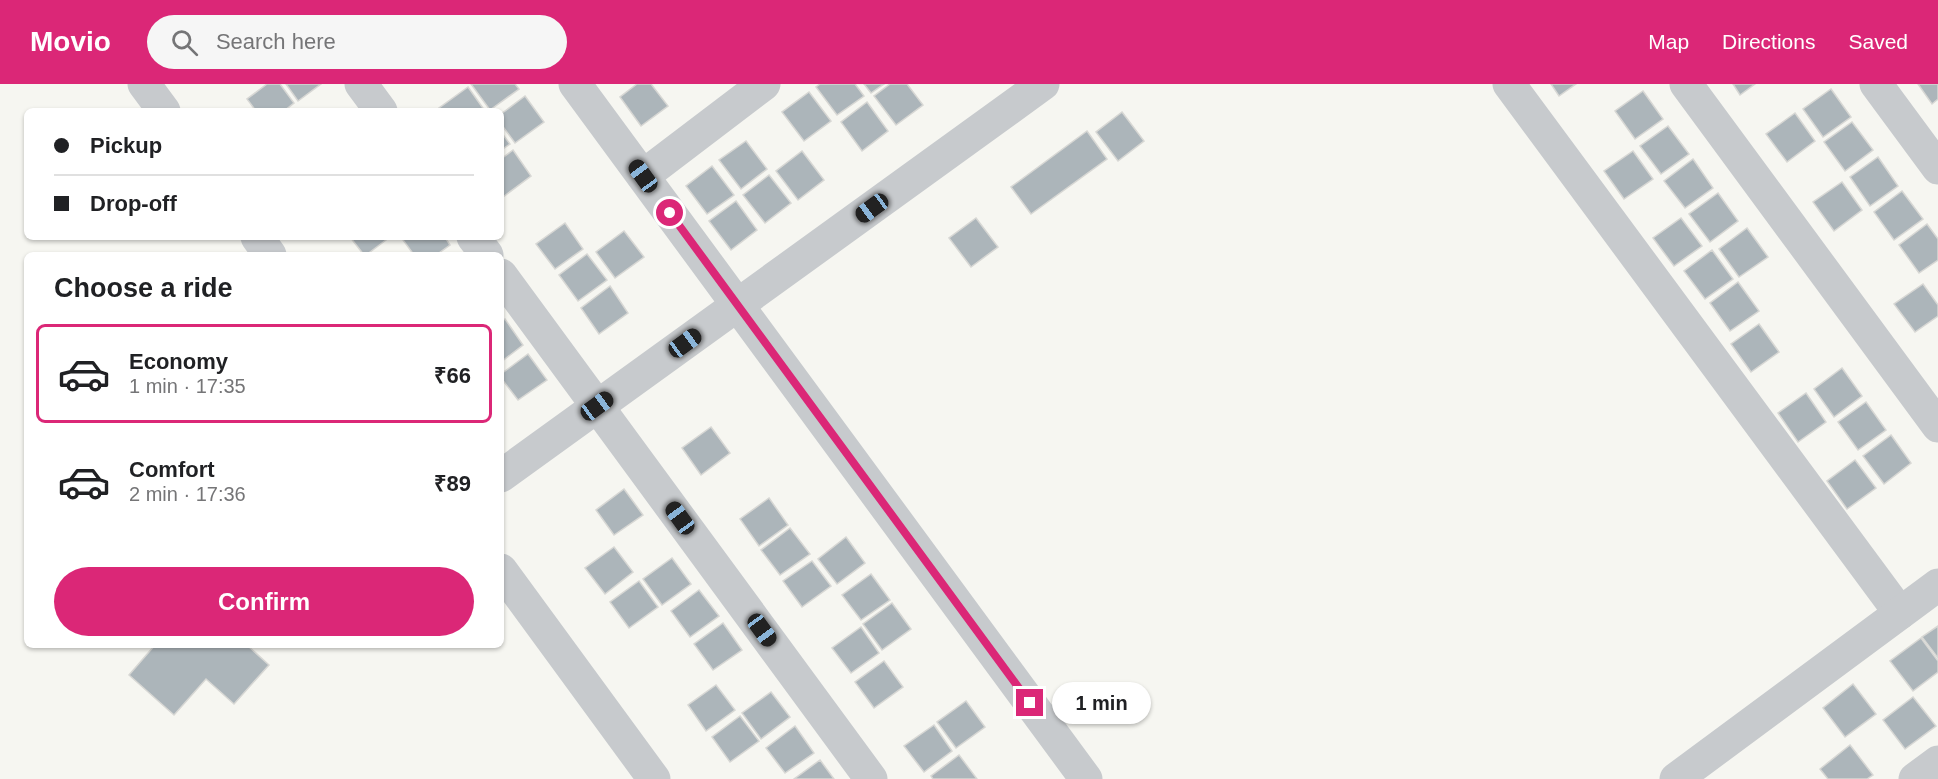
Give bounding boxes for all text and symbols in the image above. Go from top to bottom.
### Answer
search box [147,15,567,69]
text: Movio [30,26,111,57]
icon: search [168,26,201,59]
text: Search here [216,29,336,54]
text: Map [1648,30,1689,53]
text: Directions [1722,30,1815,53]
text: Saved [1848,30,1908,53]
text: Pickup [90,133,162,158]
car [625,156,661,196]
car [852,190,892,226]
text: Drop-off [90,191,177,216]
route start [656,199,683,226]
text: Choose a ride [54,273,233,303]
car [665,325,705,361]
icon: car [57,347,111,401]
text: Economy [129,349,228,374]
text: ₹66 [434,363,471,388]
text: 1 min · 17:35 [129,375,246,397]
car [577,388,617,424]
icon: car [57,455,111,509]
text: Comfort [129,457,215,482]
text: ₹89 [434,471,471,496]
text: 2 min · 17:36 [129,483,246,505]
car [662,498,698,538]
button: Confirm [54,567,474,636]
car [744,610,780,650]
callout: 1 min [1051,682,1150,724]
route end [1016,689,1043,716]
text: 1 min [1075,692,1128,714]

